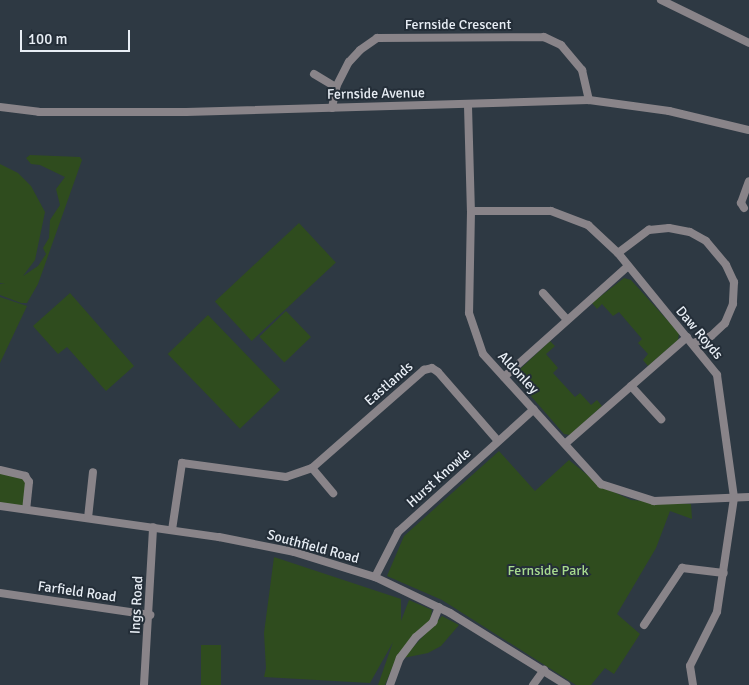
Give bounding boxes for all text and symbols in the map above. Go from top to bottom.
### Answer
street label: Fernside Crescent [405,17,511,33]
scale bar [22,20,132,52]
text: 100 m [28,30,68,48]
street label: Fernside Avenue [327,85,425,103]
street label: Daw Royds [672,303,726,363]
street label: Aldonley [494,348,542,398]
street label: Eastlands [361,359,417,409]
street label: Hurst Knowle [403,445,475,511]
street label: Southfield Road [265,527,361,567]
park label: Fernside Park [507,563,589,579]
street label: Ings Road [127,575,147,635]
street label: Farfield Road [37,578,117,606]

